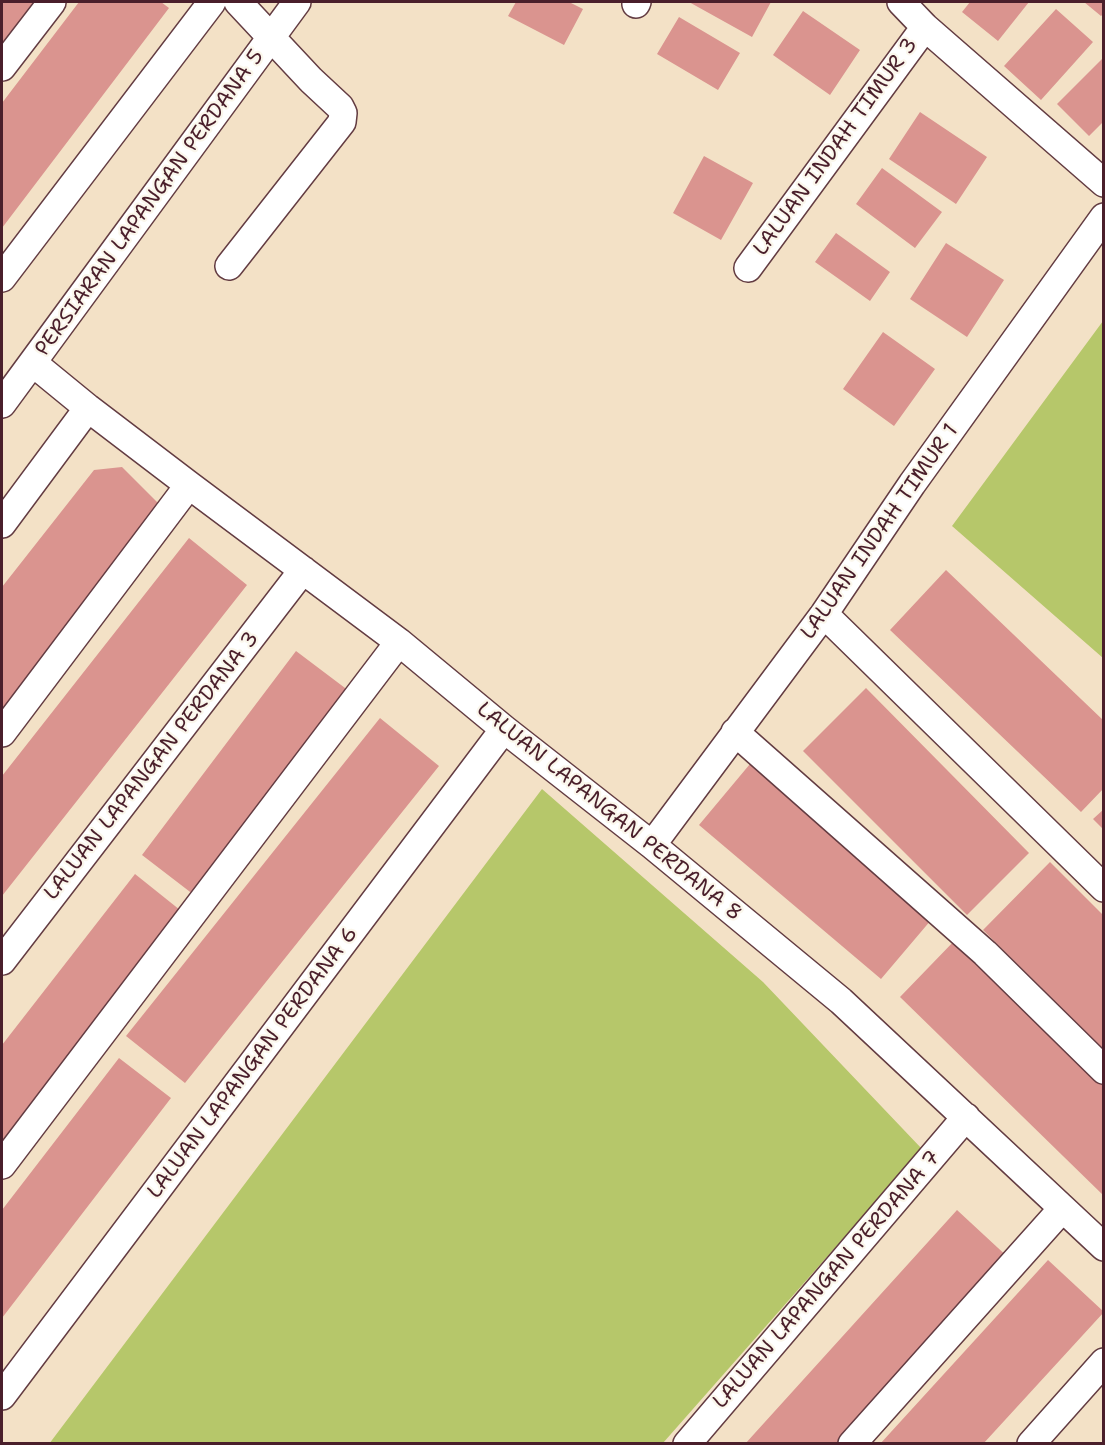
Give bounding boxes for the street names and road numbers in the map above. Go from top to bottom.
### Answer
street label: LALUAN INDAH TIMUR 3 [748,33,924,261]
street label: PERSIARAN LAPANGAN PERDANA 5 [30,45,270,361]
street label: LALUAN INDAH TIMUR 1 [796,419,964,645]
street label: LALUAN LAPANGAN PERDANA 3 [39,627,265,905]
street label: LALUAN LAPANGAN PERDANA 8 [471,697,747,927]
street label: LALUAN LAPANGAN PERDANA 6 [143,922,363,1204]
street label: LALUAN LAPANGAN PERDANA 7 [708,1146,946,1414]

